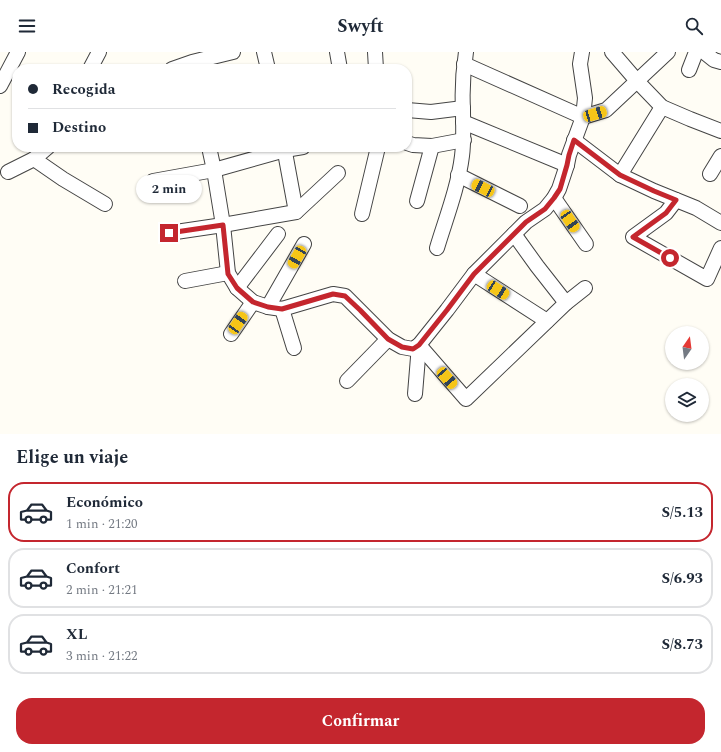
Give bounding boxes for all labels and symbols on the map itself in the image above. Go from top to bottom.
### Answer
car [582,105,608,123]
callout: 2 min [136,175,202,203]
car [470,177,496,199]
car [558,208,582,234]
route end [160,224,178,242]
car [286,244,308,270]
route start [661,249,679,267]
car [485,278,511,302]
car [226,310,250,336]
north arrow [665,326,709,370]
car [435,365,459,391]

